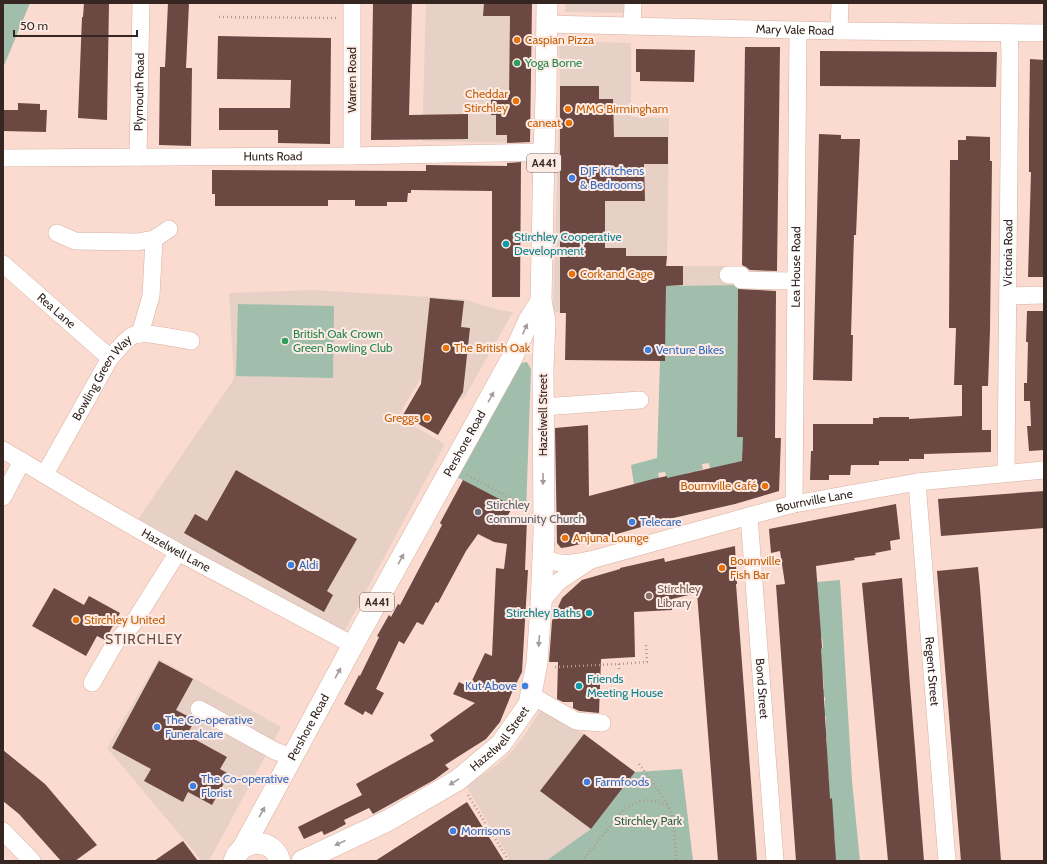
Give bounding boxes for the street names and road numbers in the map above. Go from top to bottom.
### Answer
street label: Mary Vale Road [756,21,834,38]
street label: Warren Road [344,47,359,113]
street label: Plymouth Road [131,53,147,131]
street label: Hunts Road [243,148,303,164]
road number: A441 [527,154,561,172]
street label: Victoria Road [1000,219,1015,287]
street label: Lea House Road [788,226,803,308]
street label: Rea Lane [34,290,79,331]
street label: Bowling Green Way [69,331,134,423]
street label: Hazelwell Street [535,374,550,456]
street label: Pershore Road [440,408,489,479]
street label: Bournville Lane [774,486,854,516]
street label: Hazelwell Lane [139,525,213,575]
road number: A441 [360,593,394,611]
street label: Regent Street [922,636,943,707]
street label: Bond Street [753,658,772,719]
street label: Pershore Road [284,691,332,763]
street label: Hazelwell Street [466,703,532,774]

